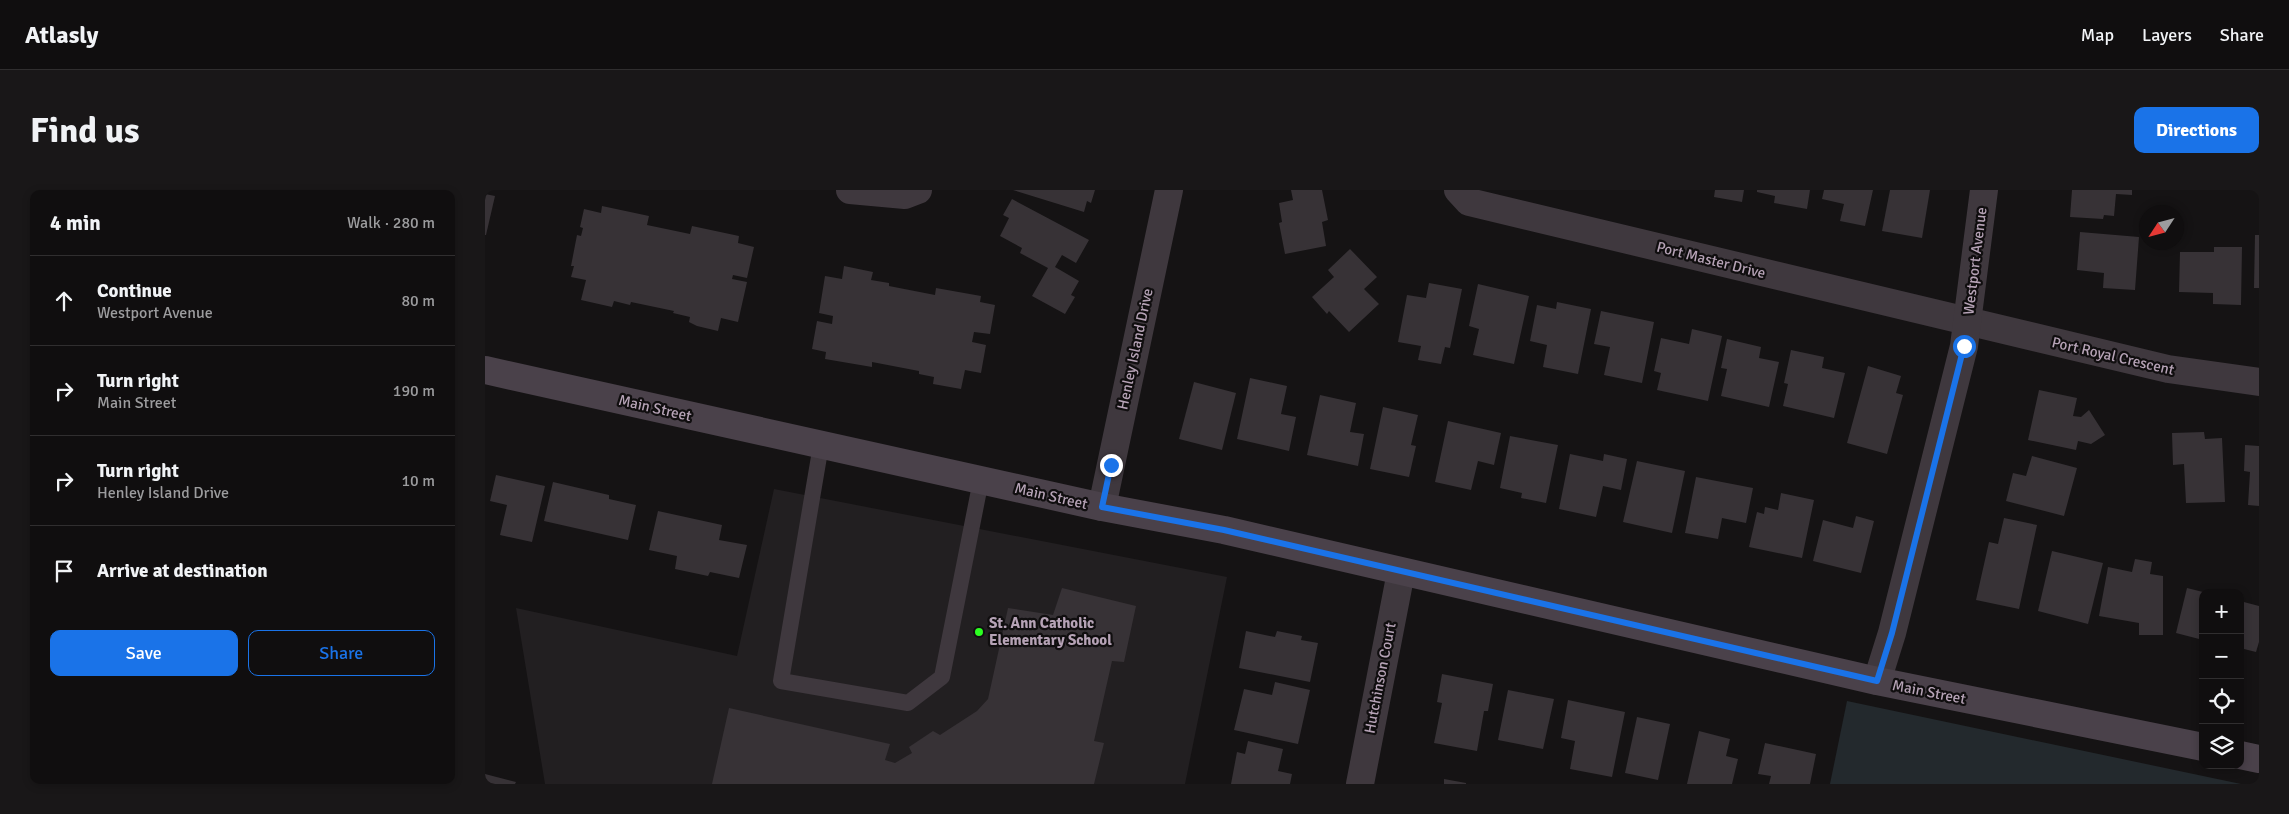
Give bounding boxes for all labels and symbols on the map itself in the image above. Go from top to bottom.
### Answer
north arrow [2139,205,2184,250]
street label: Westport Avenue [1959,206,1991,316]
street label: Port Master Drive [1655,238,1767,282]
street label: Henley Island Drive [1113,287,1157,411]
street label: Port Royal Crescent [2050,333,2176,379]
route start [1953,335,1976,358]
street label: Main Street [617,391,693,425]
route end [1100,454,1123,477]
street label: Main Street [1013,479,1089,513]
place label: St. Ann Catholic Elementary School [989,614,1112,649]
street label: Hutchinson Court [1360,621,1400,735]
marker: St. Ann Catholic Elementary School [973,626,985,638]
street label: Main Street [1891,676,1967,708]

